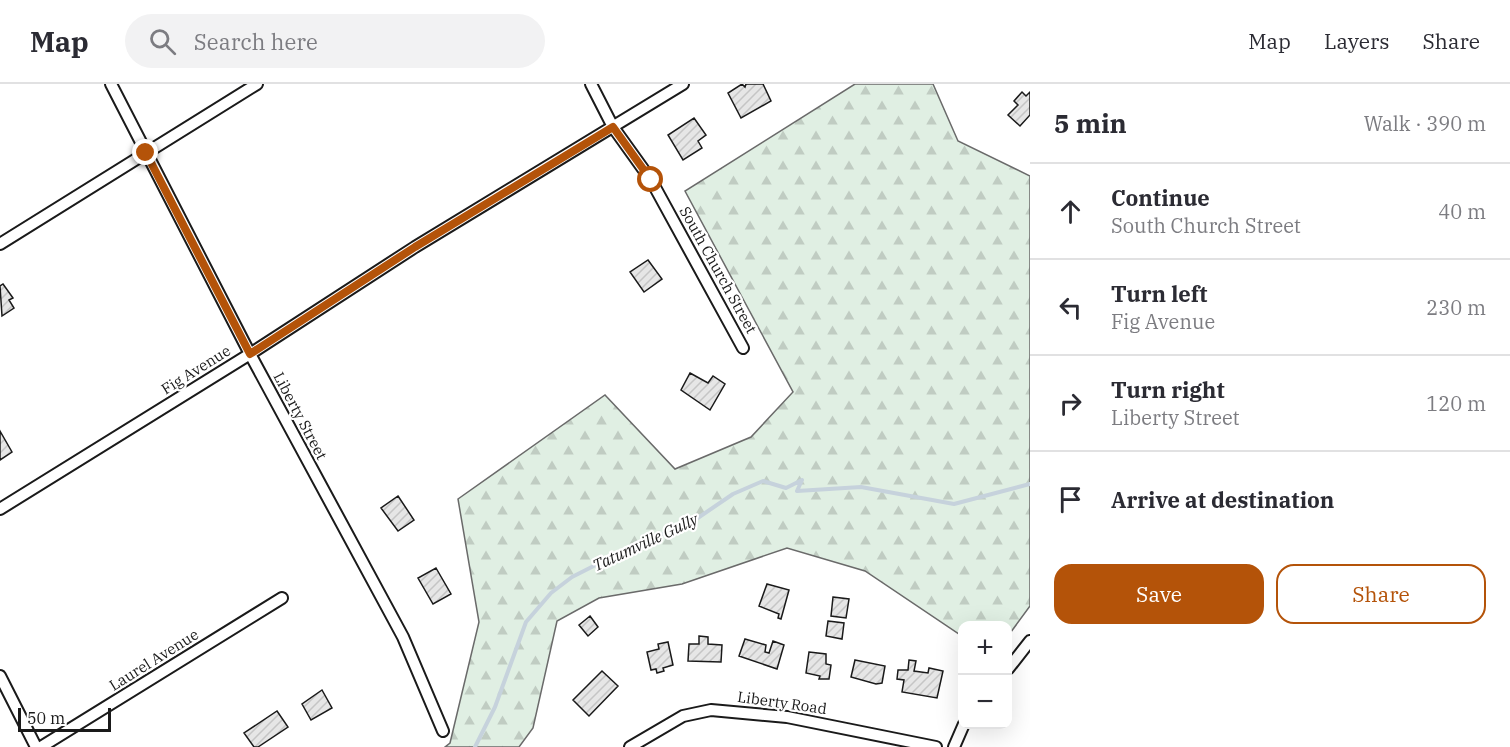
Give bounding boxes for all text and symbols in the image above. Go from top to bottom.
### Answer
search box [125,14,545,68]
text: Map [30,23,89,60]
icon: search [146,25,179,58]
text: Search here [194,27,318,56]
text: Map [1248,27,1291,55]
text: Layers [1324,27,1390,55]
text: Share [1423,27,1480,55]
text: 5 min [1054,106,1127,140]
text: Walk · 390 m [1364,110,1486,137]
route end [132,139,158,165]
route start [637,166,663,192]
text: Continue [1111,183,1210,212]
icon: ahead [1054,195,1087,228]
text: 40 m [1438,198,1486,225]
street label: South Church Street [676,203,761,337]
text: South Church Street [1111,212,1301,239]
text: Turn left [1111,279,1207,308]
icon: left [1054,291,1087,324]
text: 230 m [1426,294,1486,321]
text: Fig Avenue [1111,308,1215,335]
street label: Fig Avenue [158,341,234,398]
street label: Liberty Street [269,369,331,463]
text: Turn right [1111,375,1225,404]
icon: right [1054,387,1087,420]
text: 120 m [1426,390,1486,417]
text: Liberty Street [1111,404,1240,431]
icon: arrive [1054,483,1087,516]
text: Arrive at destination [1111,485,1334,514]
water label: Tatumville Gully [589,508,702,575]
button: Save [1054,564,1264,624]
button: Share [1276,564,1486,624]
map controls [958,621,1012,729]
button: + [958,621,1012,675]
street label: Laurel Avenue [106,625,202,695]
button: − [958,675,1012,729]
street label: Liberty Road [736,687,828,718]
scale bar [18,705,111,732]
text: 50 m [27,708,65,728]

